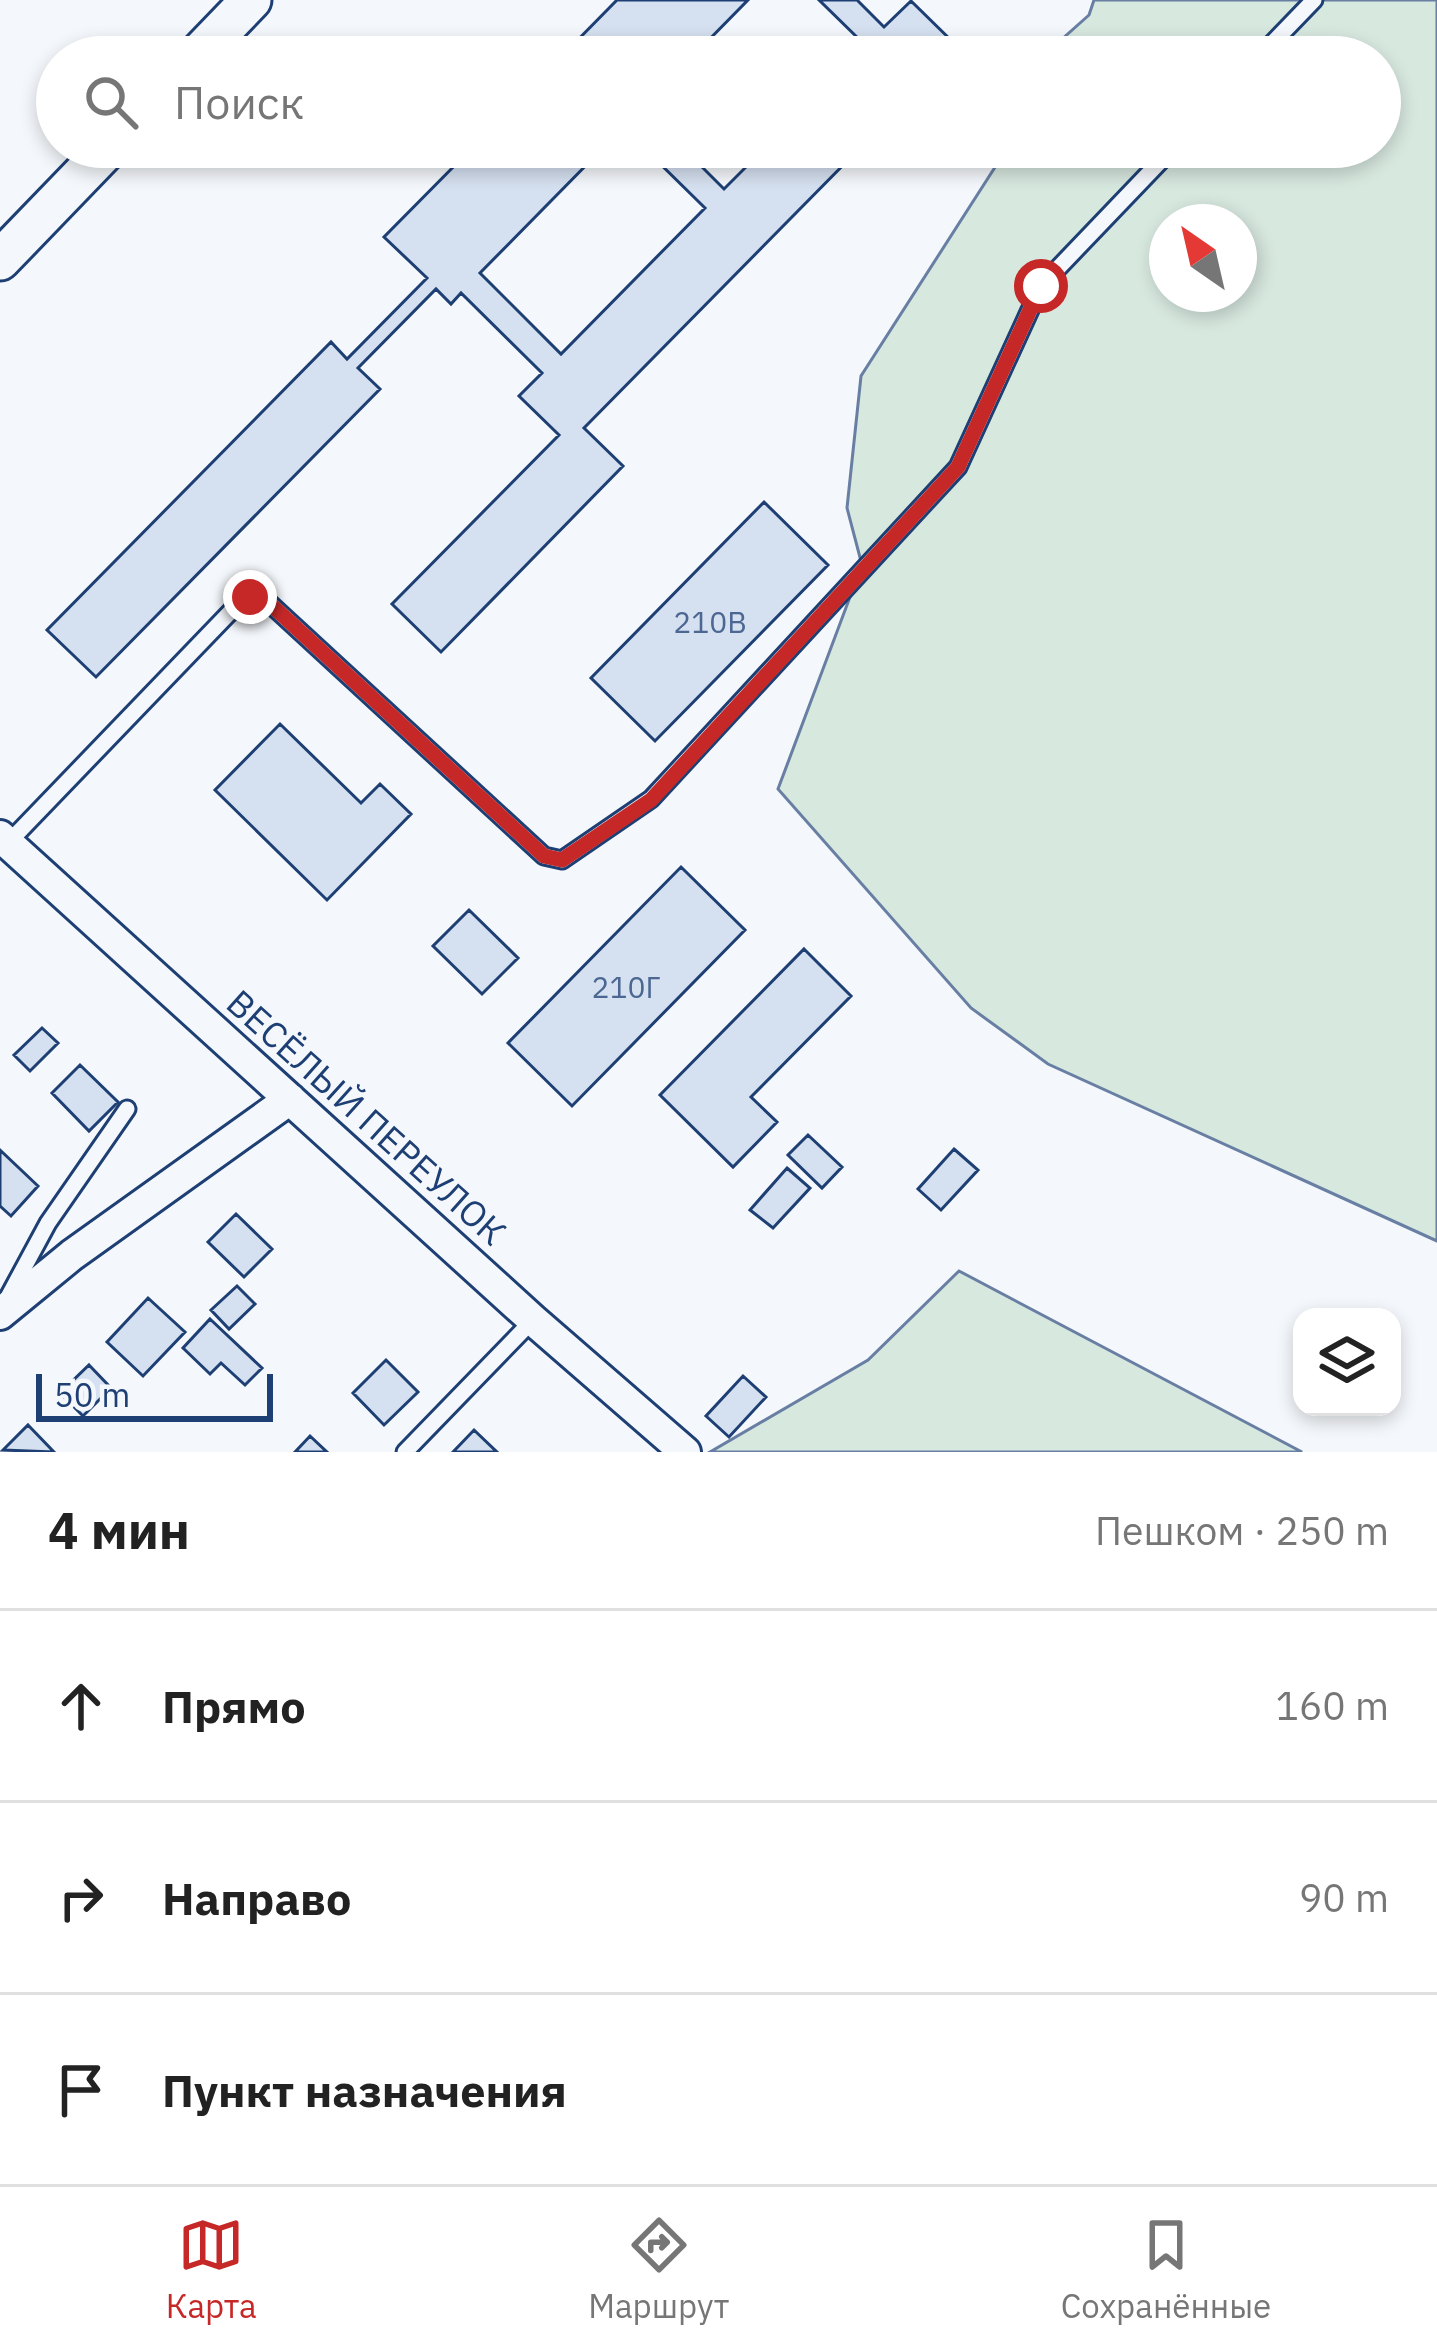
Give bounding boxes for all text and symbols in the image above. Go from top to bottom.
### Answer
search box [36,36,1401,168]
icon: search [78,69,144,135]
text: Поиск [174,73,304,131]
north arrow [1149,204,1257,312]
route start [1014,259,1068,313]
route end [223,570,277,624]
house number: 210В [673,602,747,641]
house number: 210Г [592,967,661,1006]
street label: ВЕСЁЛЫЙ ПЕРЕУЛОК [217,979,517,1255]
map controls [1293,1308,1401,1416]
button: layers [1293,1308,1401,1416]
scale bar [36,1368,273,1421]
text: 50 m [54,1373,130,1416]
text: 4 мин [48,1497,190,1563]
text: Пешком · 250 m [1095,1505,1389,1556]
icon: ahead [48,1673,114,1739]
text: Прямо [162,1677,306,1735]
text: 160 m [1276,1680,1389,1731]
icon: right [48,1865,114,1931]
text: Направо [162,1869,351,1927]
text: 90 m [1299,1872,1389,1923]
icon: arrive [48,2057,114,2123]
text: Пункт назначения [162,2061,567,2119]
tab: Карта [166,2212,257,2327]
tab: Маршрут [588,2212,729,2327]
tab: Сохранённые [1061,2212,1271,2327]

